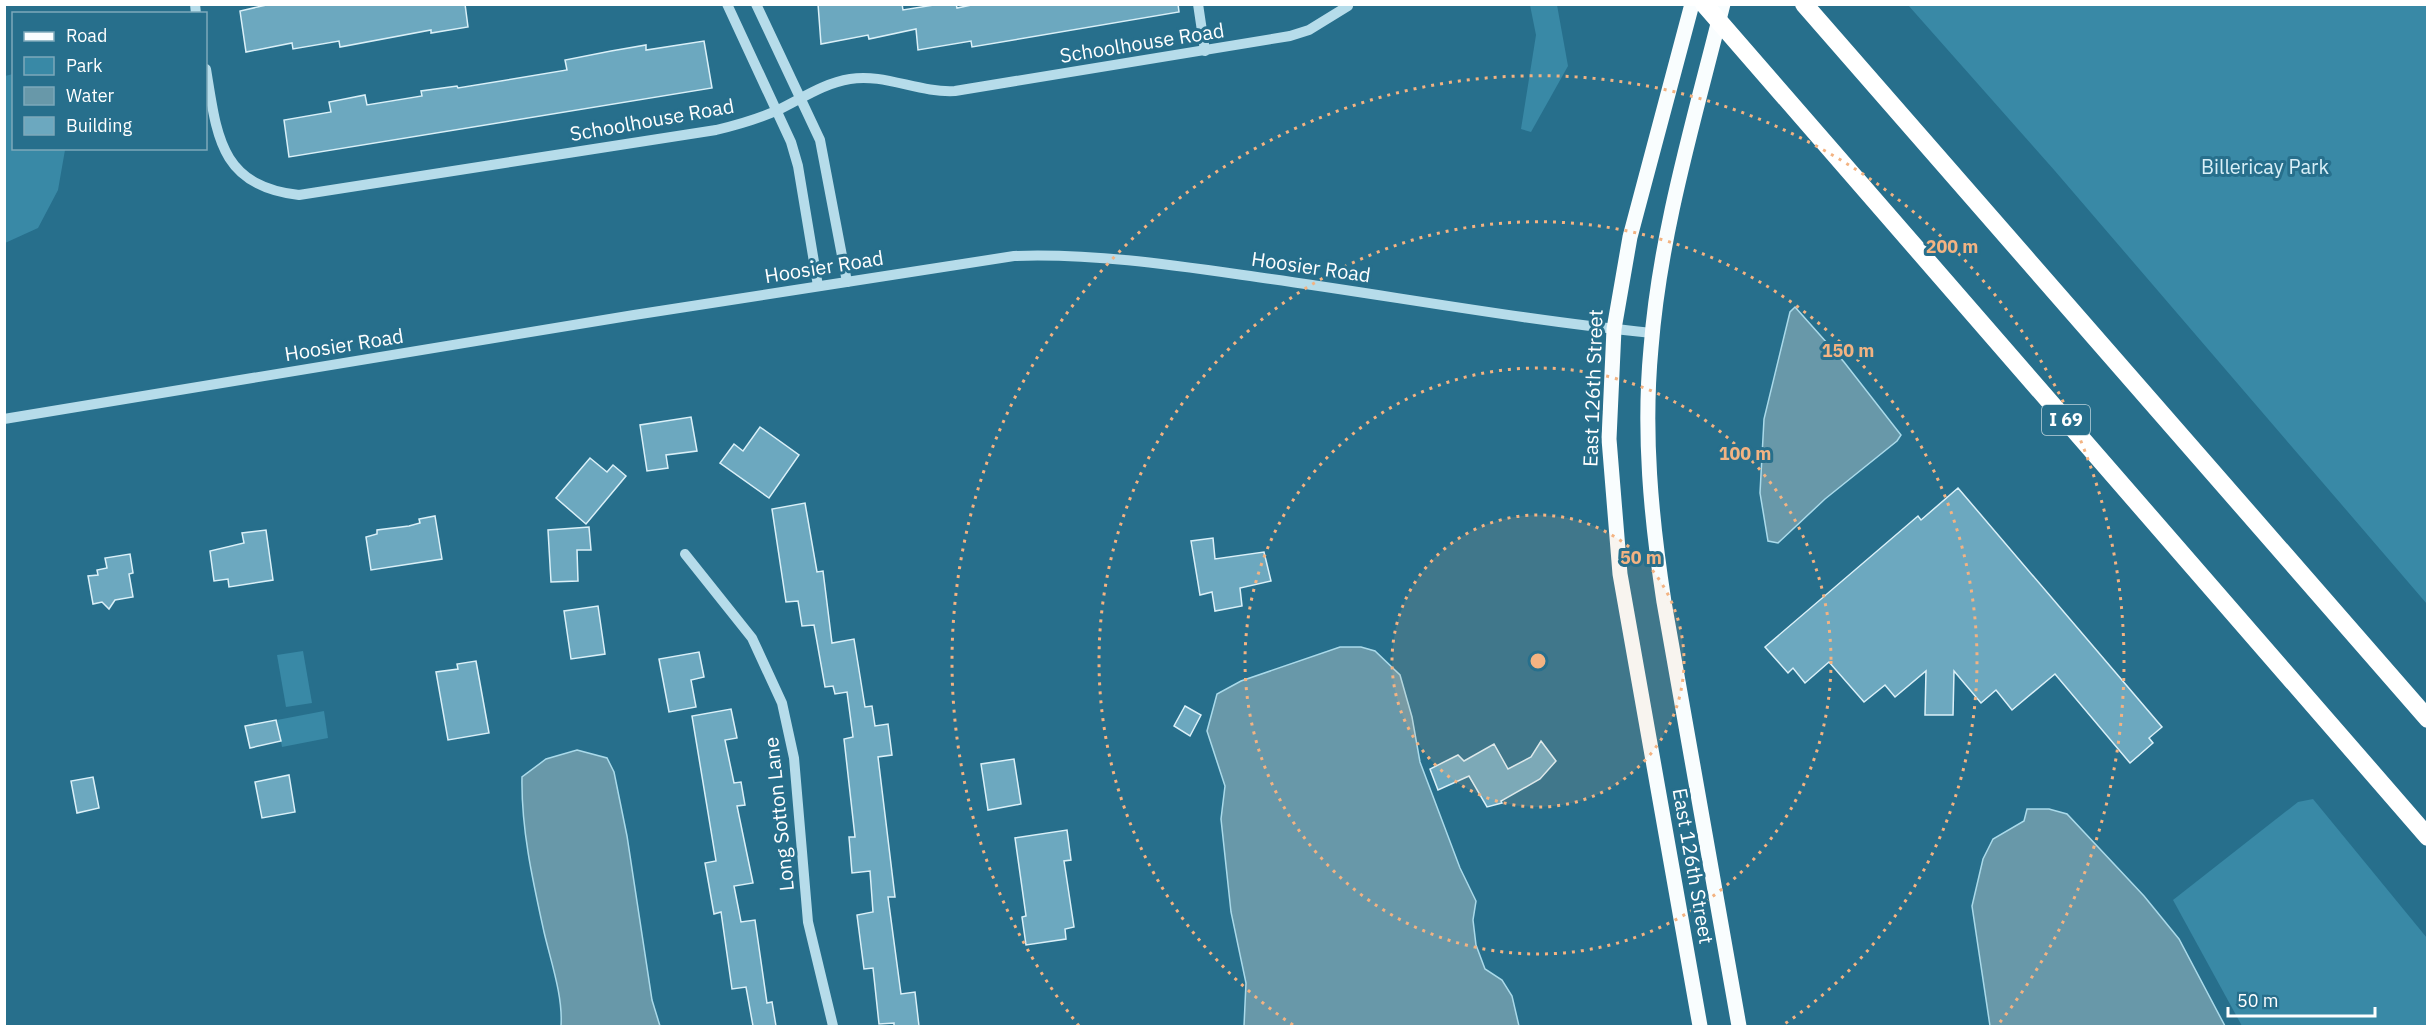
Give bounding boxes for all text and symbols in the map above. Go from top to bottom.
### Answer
legend [12,12,207,150]
street label: Schoolhouse Road [1058,16,1226,69]
text: Road [66,24,107,47]
text: Park [66,54,103,77]
text: Water [66,84,115,107]
street label: Schoolhouse Road [568,92,736,147]
text: Building [66,114,133,137]
park label: Billericay Park [2201,153,2329,180]
text: 200 m [1926,235,1978,258]
street label: Hoosier Road [762,244,885,289]
street label: Hoosier Road [1250,245,1373,288]
street label: East 126th Street [1576,309,1609,467]
street label: Hoosier Road [282,322,405,367]
text: 150 m [1822,339,1874,362]
road number: I 69 [2042,405,2090,435]
text: 100 m [1719,442,1771,465]
text: 50 m [1620,546,1662,569]
centre of rings [1528,651,1548,671]
street label: Long Sotton Lane [757,736,800,892]
street label: East 126th Street [1667,786,1720,946]
scale bar [2228,980,2375,1018]
text: 50 m [2237,989,2279,1012]

